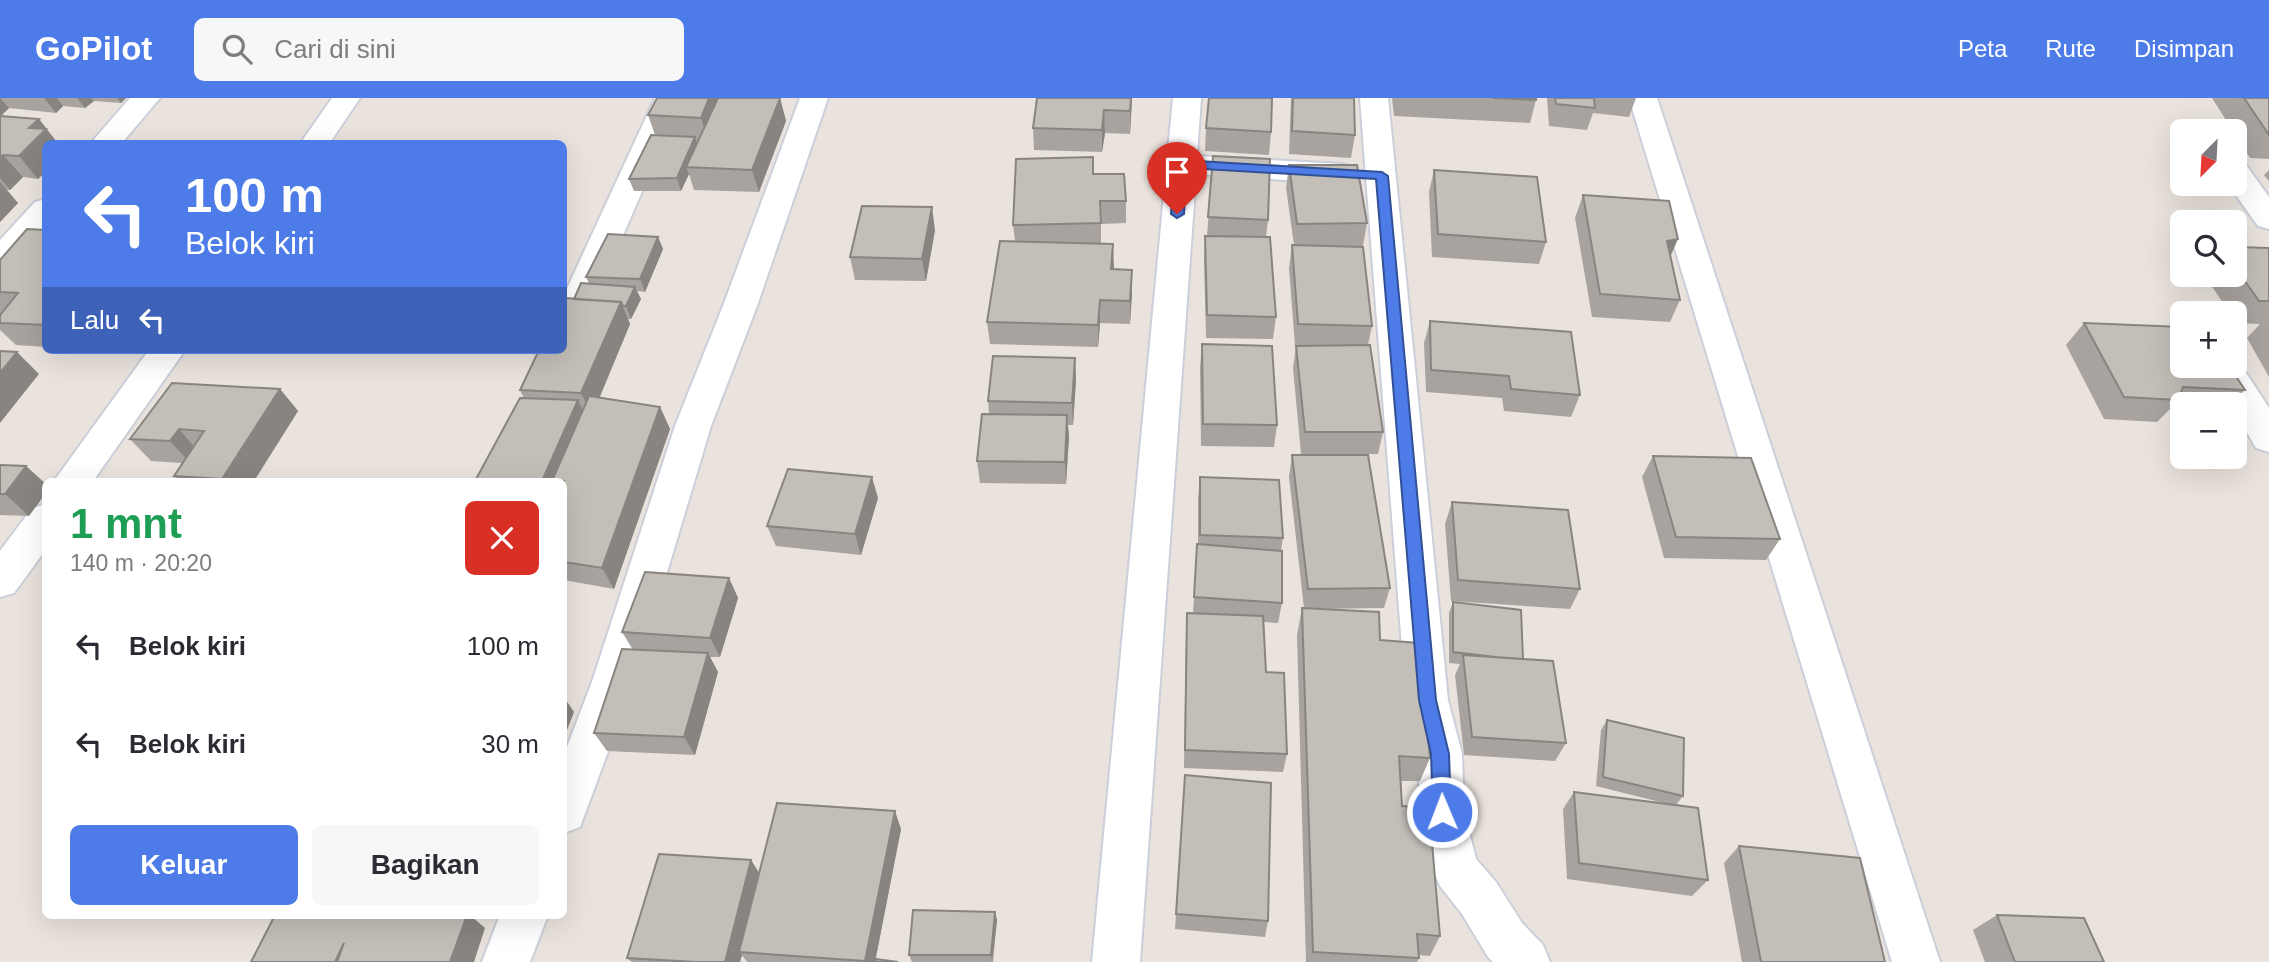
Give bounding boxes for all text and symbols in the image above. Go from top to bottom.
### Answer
search box [194,18,684,81]
text: GoPilot [35,30,152,67]
icon: search [218,30,256,68]
text: Cari di sini [274,34,396,64]
text: Peta [1958,35,2007,62]
text: Rute [2045,35,2096,62]
text: Disimpan [2134,35,2234,62]
north arrow [2170,119,2247,196]
map controls [2170,119,2247,469]
pin [1147,142,1207,214]
icon: arrive [1158,153,1196,191]
icon: left [70,168,161,259]
text: 100 m [185,168,324,222]
button: search [2170,210,2247,287]
text: Belok kiri [185,225,315,261]
icon: left [133,301,171,339]
button: + [2170,301,2247,378]
text: Lalu [70,305,119,335]
button: − [2170,392,2247,469]
text: 1 mnt [70,500,182,547]
button: close [465,501,539,575]
text: 140 m · 20:20 [70,550,212,576]
icon: left [70,627,108,665]
text: Belok kiri [129,631,246,661]
text: 100 m [467,631,539,661]
icon: left [70,725,108,763]
text: Belok kiri [129,729,246,759]
text: 30 m [481,729,539,759]
position arrow [1405,775,1479,849]
button: Keluar [70,825,298,905]
button: Bagikan [312,825,539,905]

